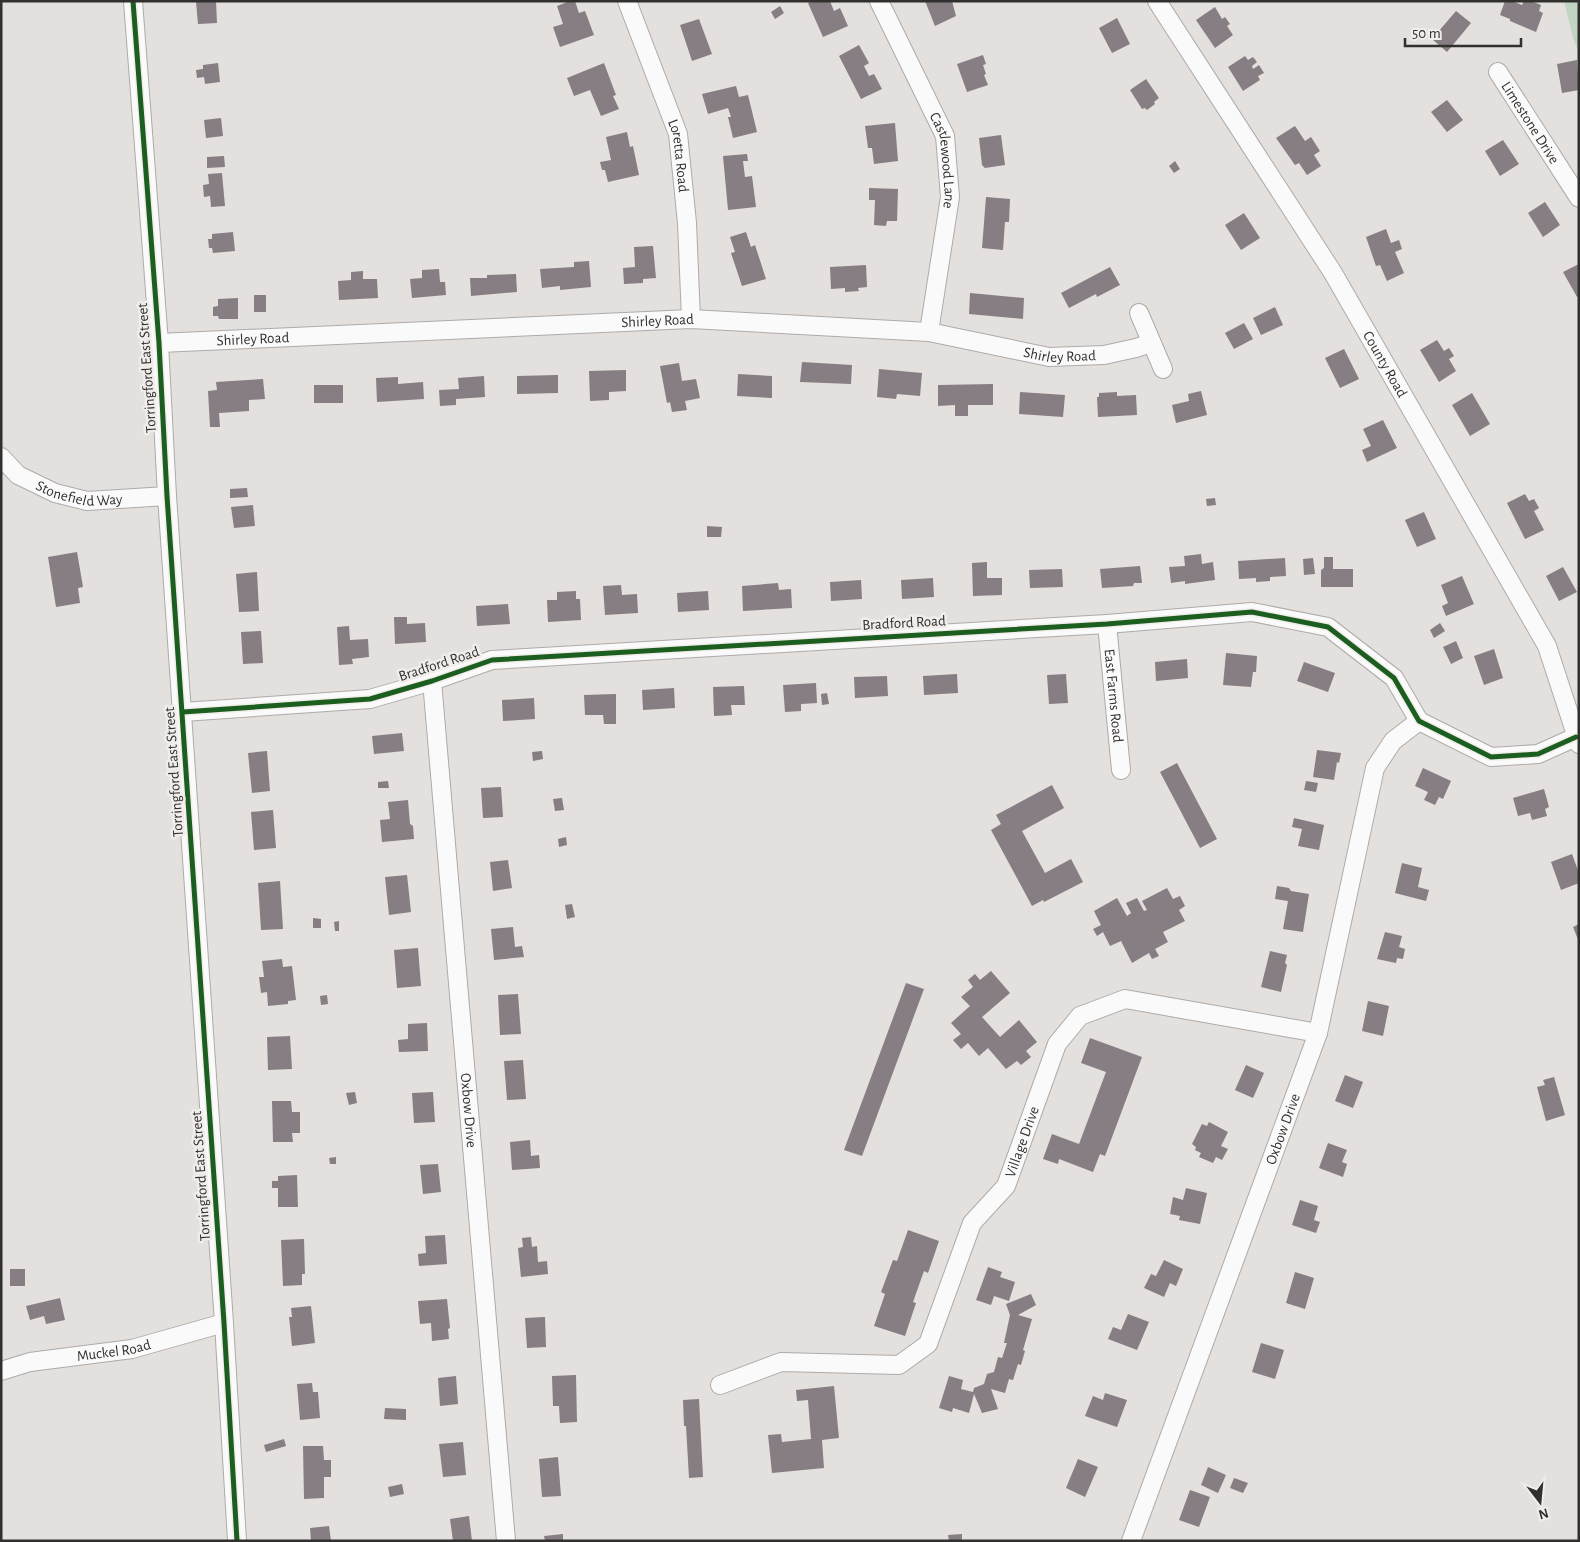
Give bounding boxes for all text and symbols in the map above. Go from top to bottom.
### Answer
scale bar [1405,15,1521,47]
text: 50 m [1412,26,1441,41]
street label: Limestone Drive [1499,79,1562,166]
street label: Castlewood Lane [927,110,958,210]
street label: Loretta Road [665,117,691,193]
street label: Torringford East Street [135,302,159,434]
street label: Shirley Road [621,311,694,330]
street label: County Road [1360,328,1410,400]
street label: Shirley Road [216,330,290,348]
street label: Shirley Road [1022,344,1096,365]
street label: Stonefield Way [34,477,123,509]
street label: Bradford Road [862,613,946,633]
street label: Bradford Road [397,644,481,684]
street label: East Farms Road [1102,648,1126,744]
street label: Torringford East Street [162,706,186,838]
street label: Oxbow Drive [458,1073,480,1148]
street label: Oxbow Drive [1263,1091,1303,1167]
street label: Village Drive [1002,1104,1042,1179]
street label: Torringford East Street [189,1110,213,1242]
street label: Muckel Road [76,1337,153,1363]
north arrow [1515,1477,1565,1527]
text: N [1537,1505,1550,1522]

